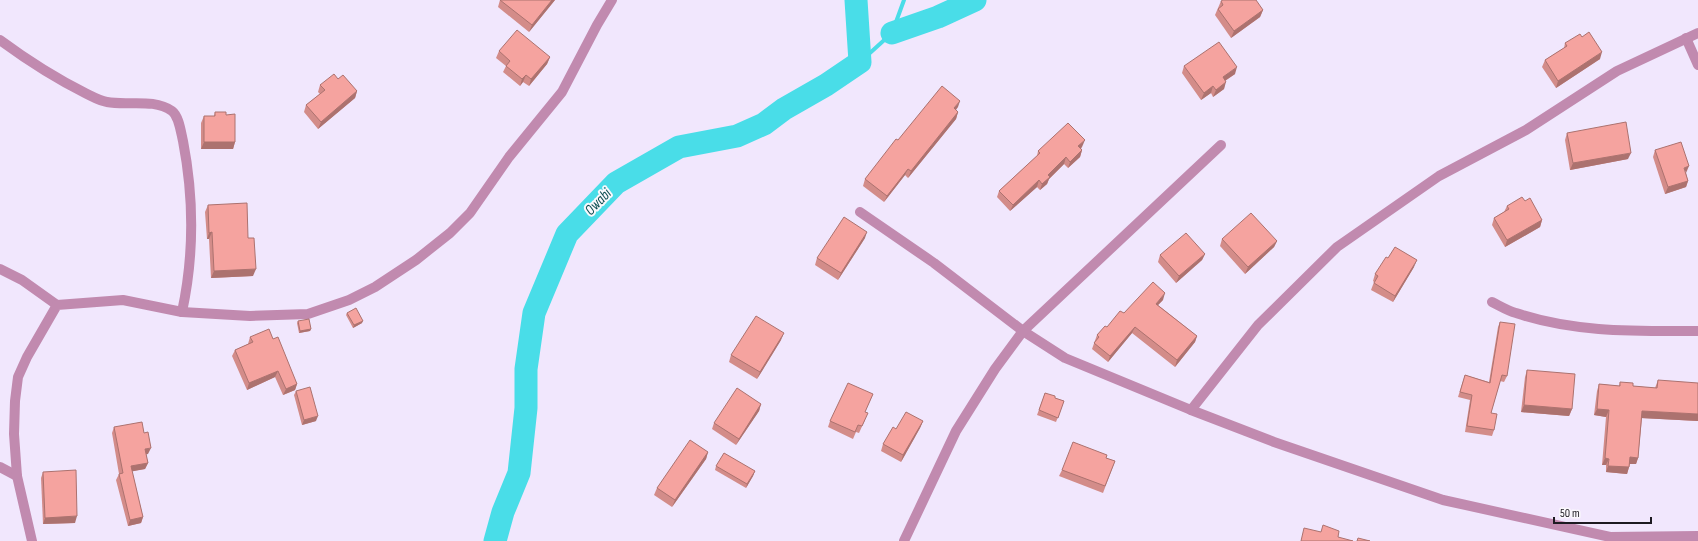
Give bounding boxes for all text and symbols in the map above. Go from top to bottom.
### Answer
water label: Owabi [581,184,616,220]
scale bar [1554,499,1651,525]
text: 50 m [1560,506,1580,521]

